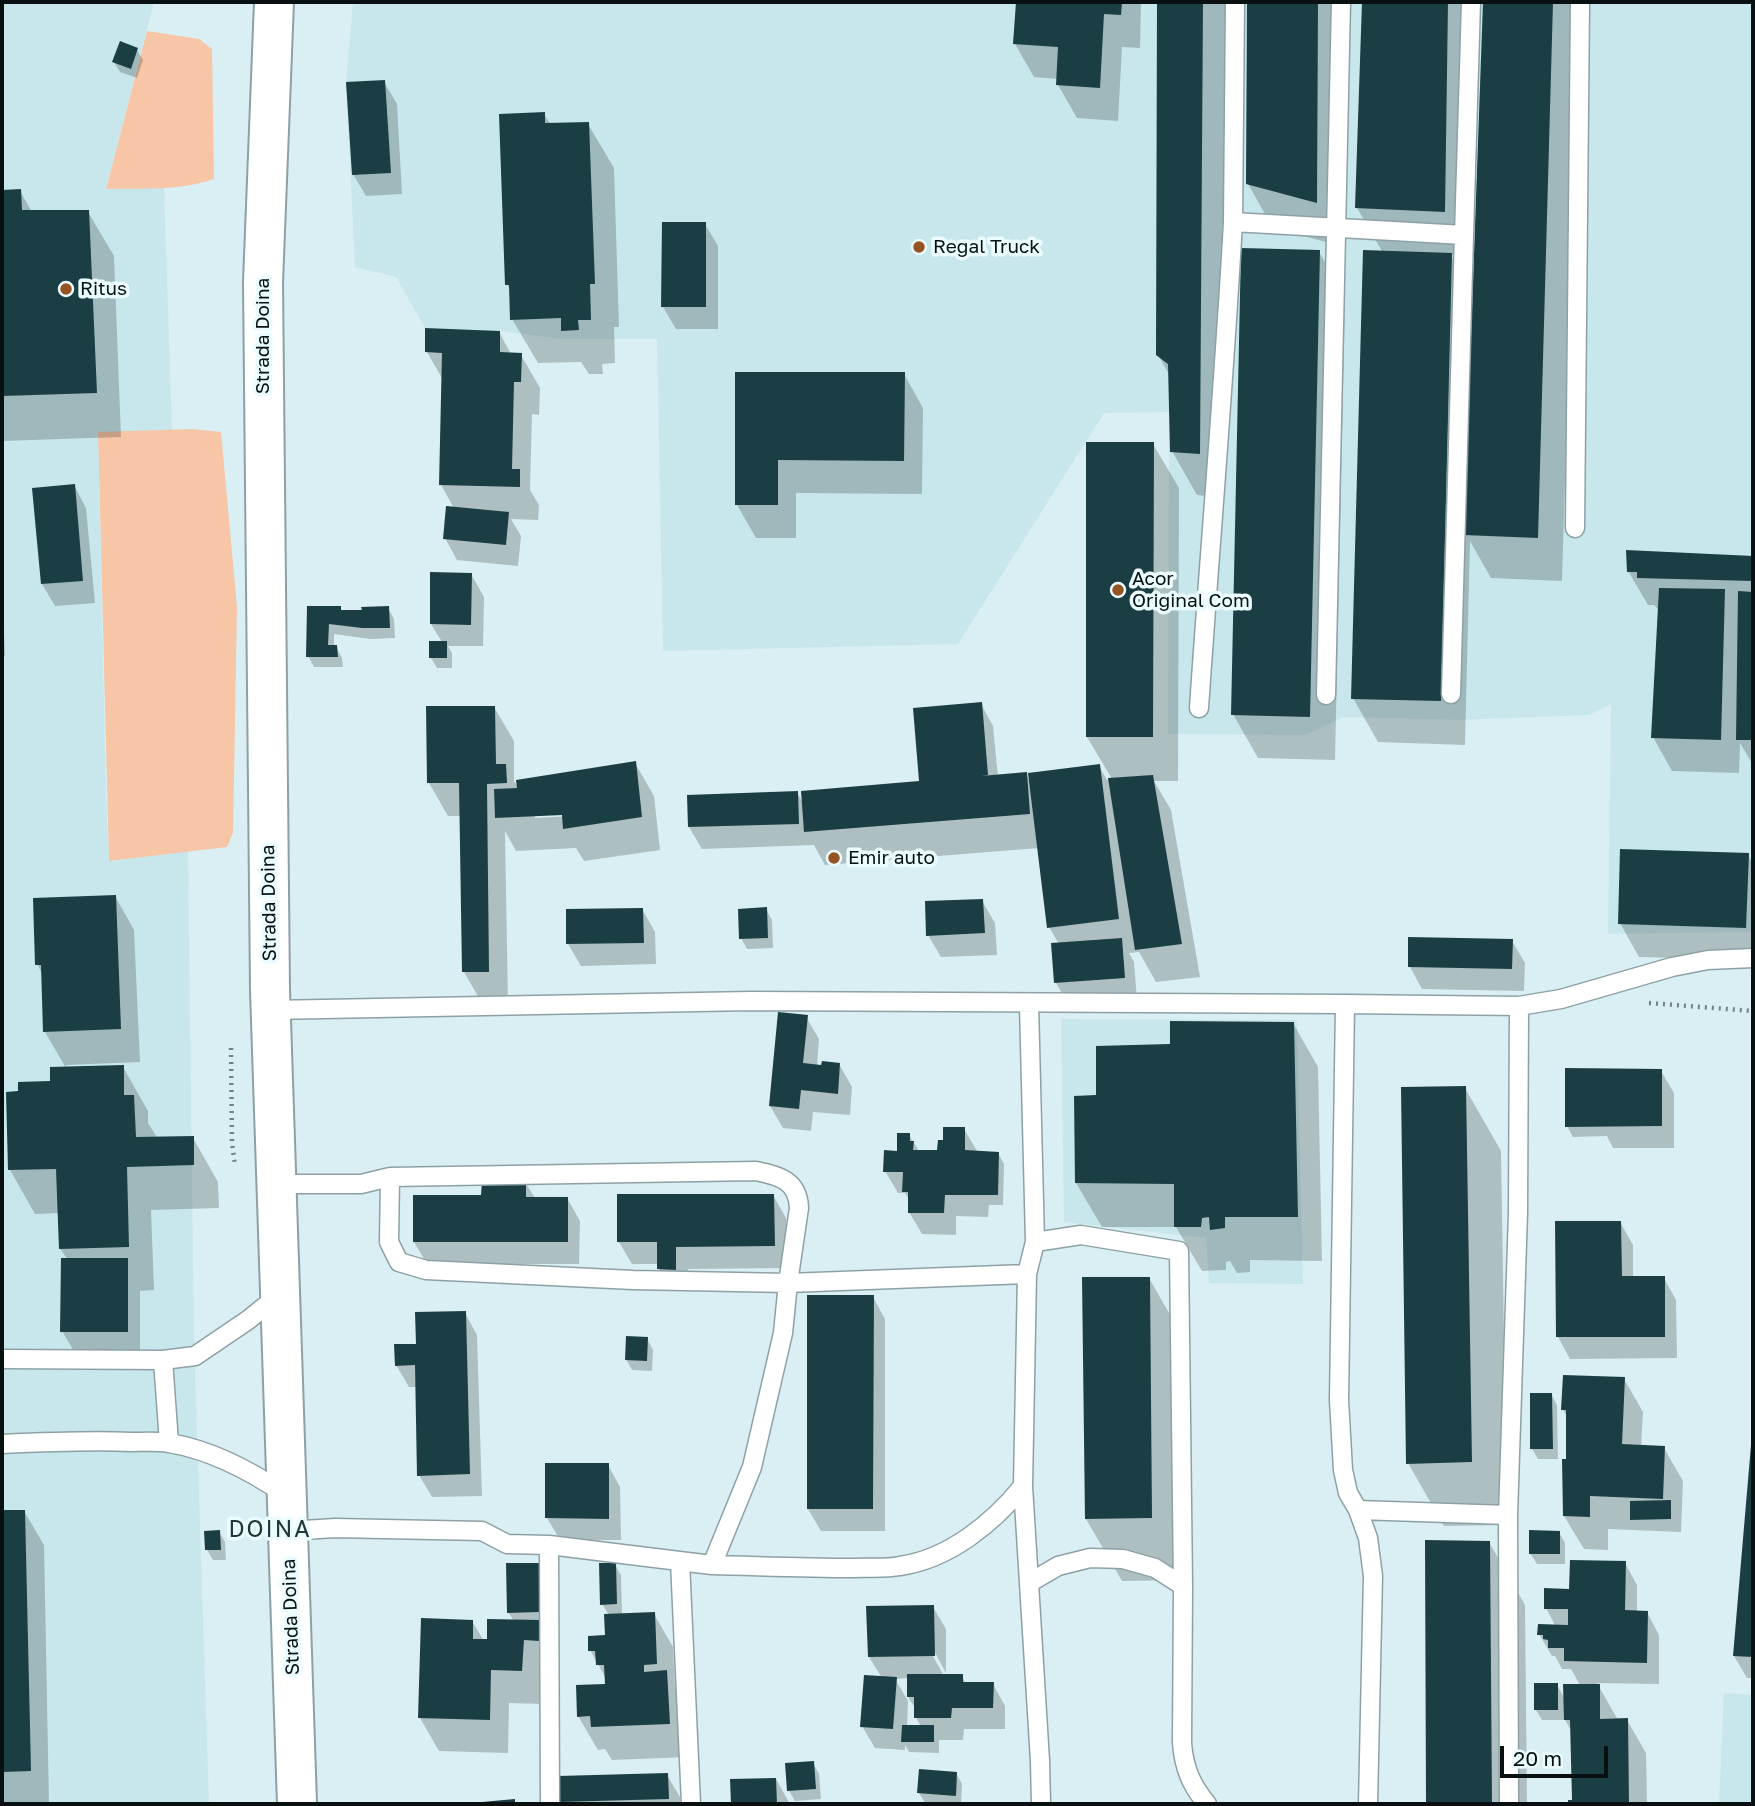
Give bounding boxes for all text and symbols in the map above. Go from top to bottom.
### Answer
place label: Regal Truck [933,236,1040,258]
marker: Regal Truck [911,239,927,255]
place label: Ritus [80,278,127,300]
street label: Strada Doina [252,278,274,394]
marker: Ritus [58,281,74,297]
place label: Acor Original Com [1132,568,1250,612]
marker: Acor Original Com [1110,582,1126,598]
street label: Strada Doina [257,844,281,962]
place label: Emir auto [848,847,935,869]
marker: Emir auto [826,850,842,866]
district label: DOINA [229,1516,311,1544]
street label: Strada Doina [278,1558,304,1676]
scale bar [1503,1732,1612,1776]
text: 20 m [1513,1745,1562,1771]

